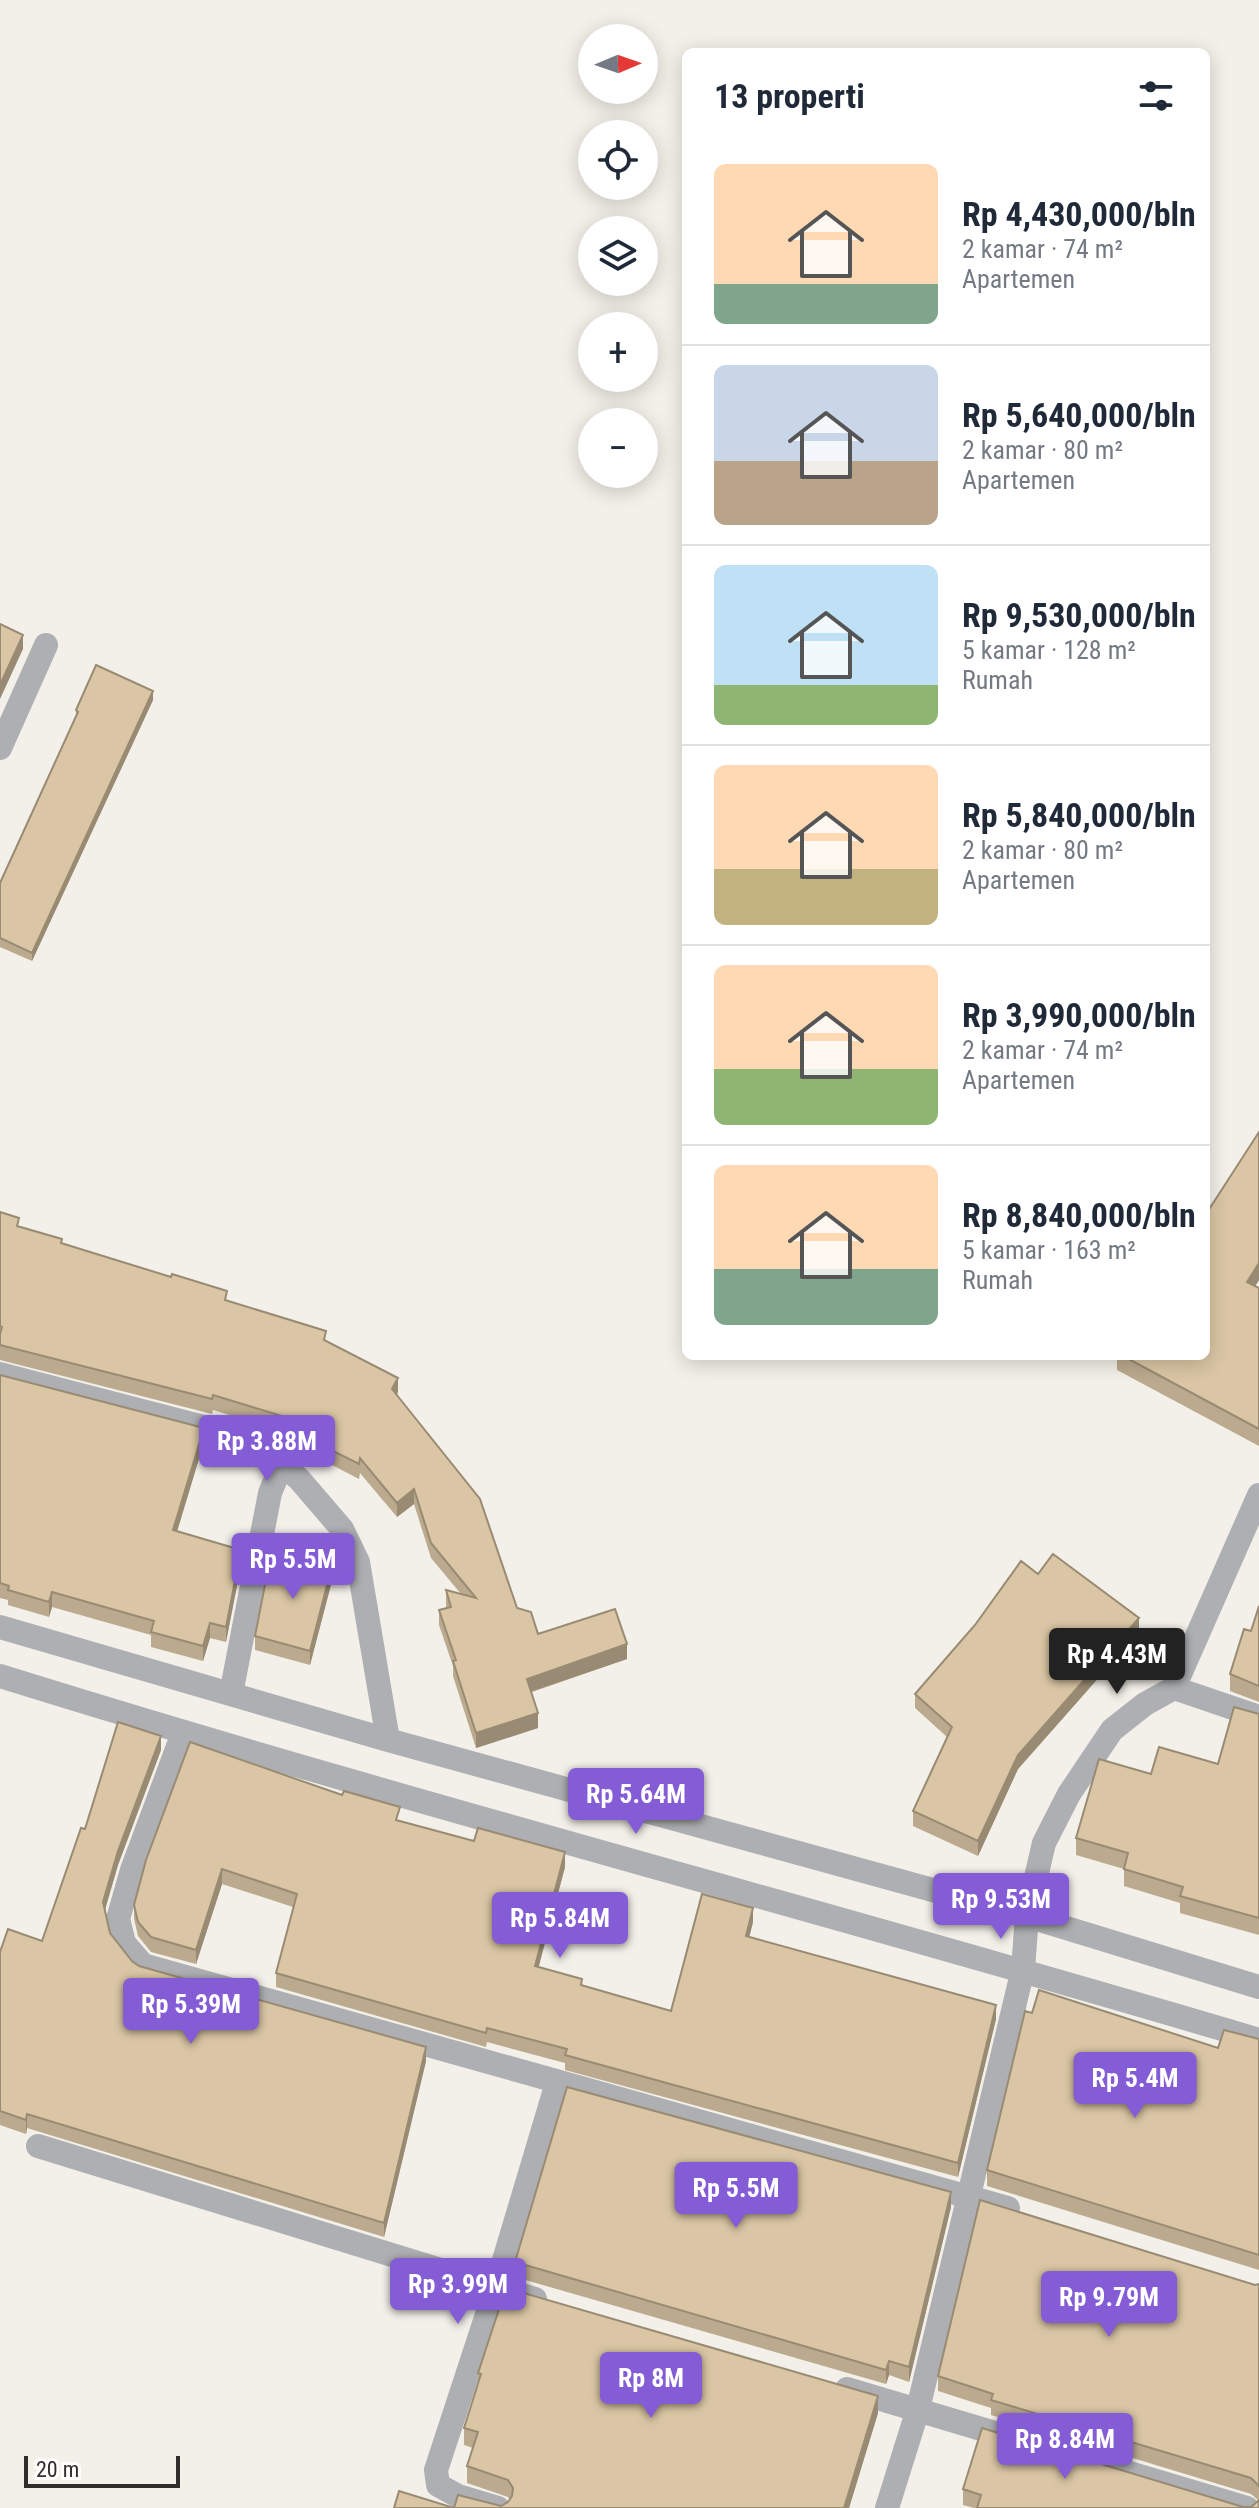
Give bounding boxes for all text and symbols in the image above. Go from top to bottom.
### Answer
north arrow [578,24,658,104]
map controls [578,24,658,488]
icon: filters [1134,74,1178,118]
text: 13 properti [714,76,865,116]
button: locate [578,120,658,200]
text: Rp 4,430,000/bln [962,194,1196,234]
icon: home [778,196,874,292]
button: layers [578,216,658,296]
text: 2 kamar · 74 m² [962,234,1123,264]
text: Apartemen [962,264,1075,294]
button: + [578,312,658,392]
text: Rp 5,640,000/bln [962,395,1196,435]
icon: home [778,397,874,493]
button: − [578,408,658,488]
text: 2 kamar · 80 m² [962,435,1123,465]
text: Apartemen [962,465,1075,495]
text: Rp 9,530,000/bln [962,595,1196,635]
icon: home [778,597,874,693]
text: 5 kamar · 128 m² [962,635,1136,665]
text: Rumah [962,665,1033,695]
text: Rp 5,840,000/bln [962,795,1196,835]
icon: home [778,797,874,893]
text: 2 kamar · 80 m² [962,835,1123,865]
text: Apartemen [962,865,1075,895]
text: Rp 3,990,000/bln [962,995,1196,1035]
icon: home [778,997,874,1093]
text: 2 kamar · 74 m² [962,1035,1123,1065]
text: Apartemen [962,1065,1075,1095]
text: Rp 8,840,000/bln [962,1195,1196,1235]
icon: home [778,1197,874,1293]
text: 5 kamar · 163 m² [962,1235,1136,1265]
text: Rumah [962,1265,1033,1295]
pin: Rp 3.88M [184,1415,350,1483]
text: Rp 3.88M [217,1426,317,1456]
pin: Rp 5.5M [219,1533,367,1601]
text: Rp 5.5M [250,1544,336,1574]
pin: Rp 4.43M [1034,1628,1200,1696]
text: Rp 4.43M [1067,1639,1167,1669]
pin: Rp 5.64M [553,1768,719,1836]
text: Rp 5.64M [586,1779,686,1809]
pin: Rp 9.53M [918,1873,1084,1941]
text: Rp 9.53M [951,1884,1051,1914]
pin: Rp 5.84M [477,1892,643,1960]
text: Rp 5.84M [510,1903,610,1933]
pin: Rp 5.39M [108,1978,274,2046]
text: Rp 5.39M [141,1989,241,2019]
pin: Rp 5.4M [1061,2052,1209,2120]
text: Rp 5.4M [1092,2063,1178,2093]
pin: Rp 5.5M [662,2162,810,2230]
text: Rp 5.5M [693,2173,779,2203]
pin: Rp 3.99M [375,2258,541,2326]
text: Rp 3.99M [408,2269,508,2299]
pin: Rp 9.79M [1026,2271,1192,2339]
text: Rp 9.79M [1059,2282,1159,2312]
pin: Rp 8M [595,2352,707,2420]
text: Rp 8M [618,2363,684,2393]
pin: Rp 8.84M [982,2413,1148,2481]
text: Rp 8.84M [1015,2424,1115,2454]
scale bar [24,2452,180,2488]
text: 20 m [36,2457,79,2482]

